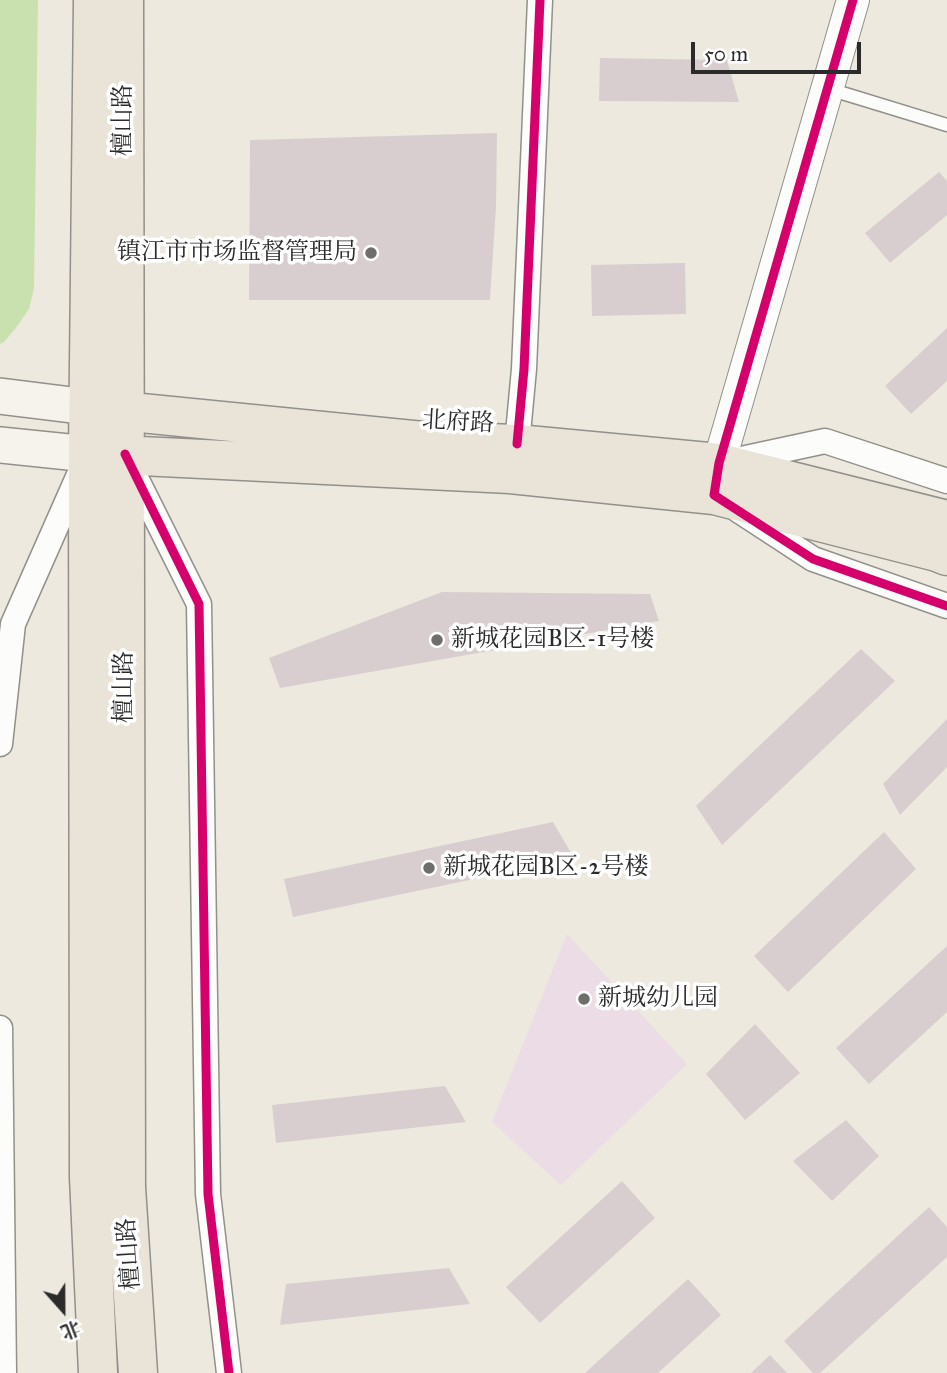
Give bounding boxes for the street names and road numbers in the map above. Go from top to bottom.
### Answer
street label: 檀山路 [110,84,138,156]
street label: 北府路 [421,407,495,439]
street label: 檀山路 [111,651,139,723]
street label: 檀山路 [113,1217,147,1291]

